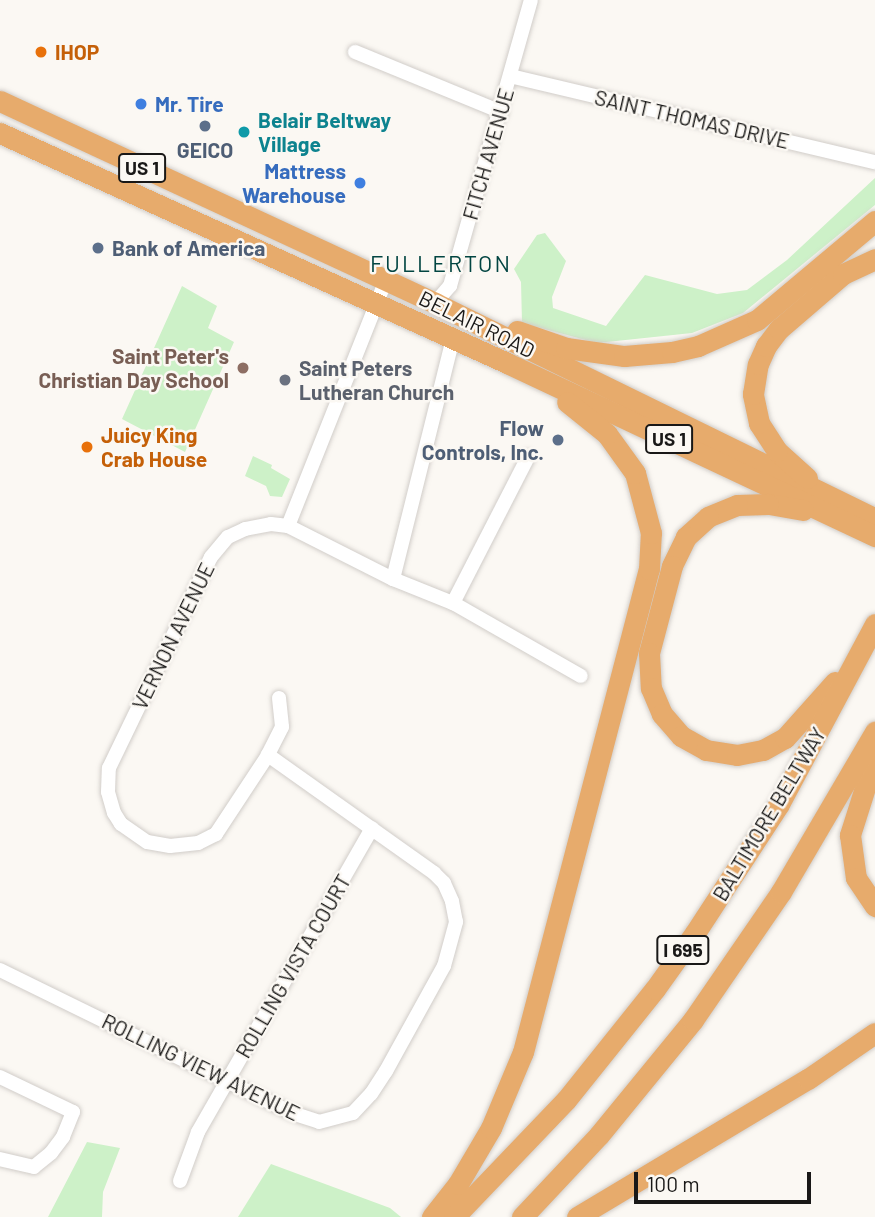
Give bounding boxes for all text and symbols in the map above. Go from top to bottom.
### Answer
place label: IHOP [55,39,99,65]
marker: IHOP [33,44,49,60]
street label: SAINT THOMAS DRIVE [592,84,792,154]
street label: FITCH AVENUE [457,85,519,223]
place label: Mr. Tire [155,91,224,117]
marker: Mr. Tire [133,96,149,112]
place label: Belair Beltway Village [258,107,391,157]
marker: GEICO [197,118,213,134]
marker: Belair Beltway Village [236,124,252,140]
place label: GEICO [177,137,233,163]
road number: US 1 [118,152,166,184]
place label: Mattress Warehouse [242,158,346,208]
marker: Mattress Warehouse [352,175,368,191]
place label: Bank of America [112,235,265,261]
marker: Bank of America [90,240,106,256]
district label: FULLERTON [371,249,511,277]
street label: BELAIR ROAD [415,285,539,363]
place label: Saint Peter's Christian Day School [39,343,229,393]
place label: Saint Peters Lutheran Church [299,355,454,405]
marker: Saint Peter's Christian Day School [235,360,251,376]
marker: Saint Peters Lutheran Church [277,372,293,388]
place label: Flow Controls, Inc. [422,415,544,465]
place label: Juicy King Crab House [101,422,207,472]
road number: US 1 [644,424,694,454]
marker: Flow Controls, Inc. [550,432,566,448]
marker: Juicy King Crab House [79,439,95,455]
street label: VERNON AVENUE [127,558,219,714]
street label: BALTIMORE BELTWAY [707,723,831,905]
street label: ROLLING VISTA COURT [230,870,356,1062]
road number: I 695 [655,934,711,966]
street label: ROLLING VIEW AVENUE [98,1008,304,1126]
scale bar [637,1158,814,1202]
text: 100 m [647,1171,700,1196]

